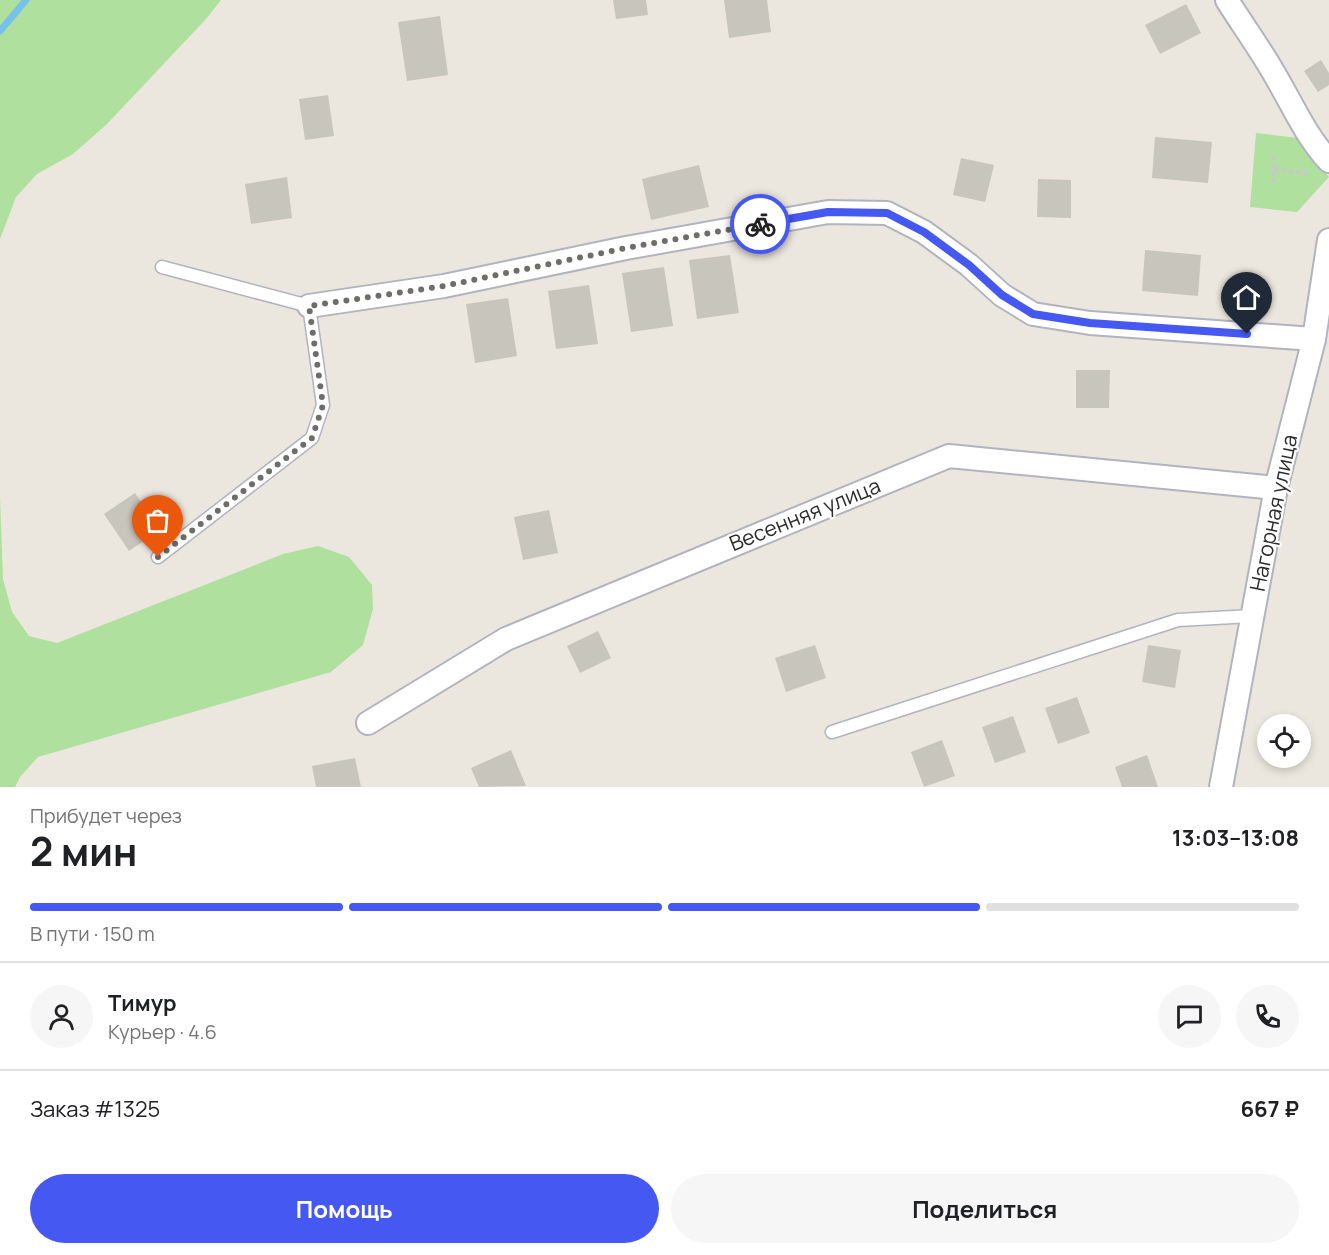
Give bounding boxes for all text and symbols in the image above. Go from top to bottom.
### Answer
courier [730,194,790,254]
icon: bike [744,208,777,241]
pin [1221,272,1272,334]
icon: home [1230,281,1263,314]
street label: Нагорная улица [1243,432,1303,594]
street label: Весенняя улица [725,471,884,557]
pin [132,495,183,557]
icon: bag [141,504,174,537]
map controls [1257,714,1311,768]
button: locate [1257,714,1311,768]
text: Прибудет через [30,802,182,829]
text: 13:03–13:08 [1172,823,1299,853]
text: 2 мин [30,824,137,878]
text: В пути · 150 m [30,920,155,947]
button: person [30,985,93,1048]
button: chat [1158,985,1221,1048]
button: phone [1236,985,1299,1048]
text: Тимур [108,988,177,1018]
text: Курьер · 4.6 [108,1018,217,1045]
text: Заказ #1325 [30,1094,160,1124]
text: 667 ₽ [1240,1094,1299,1124]
button: Помощь [30,1174,659,1243]
button: Поделиться [671,1174,1299,1243]

